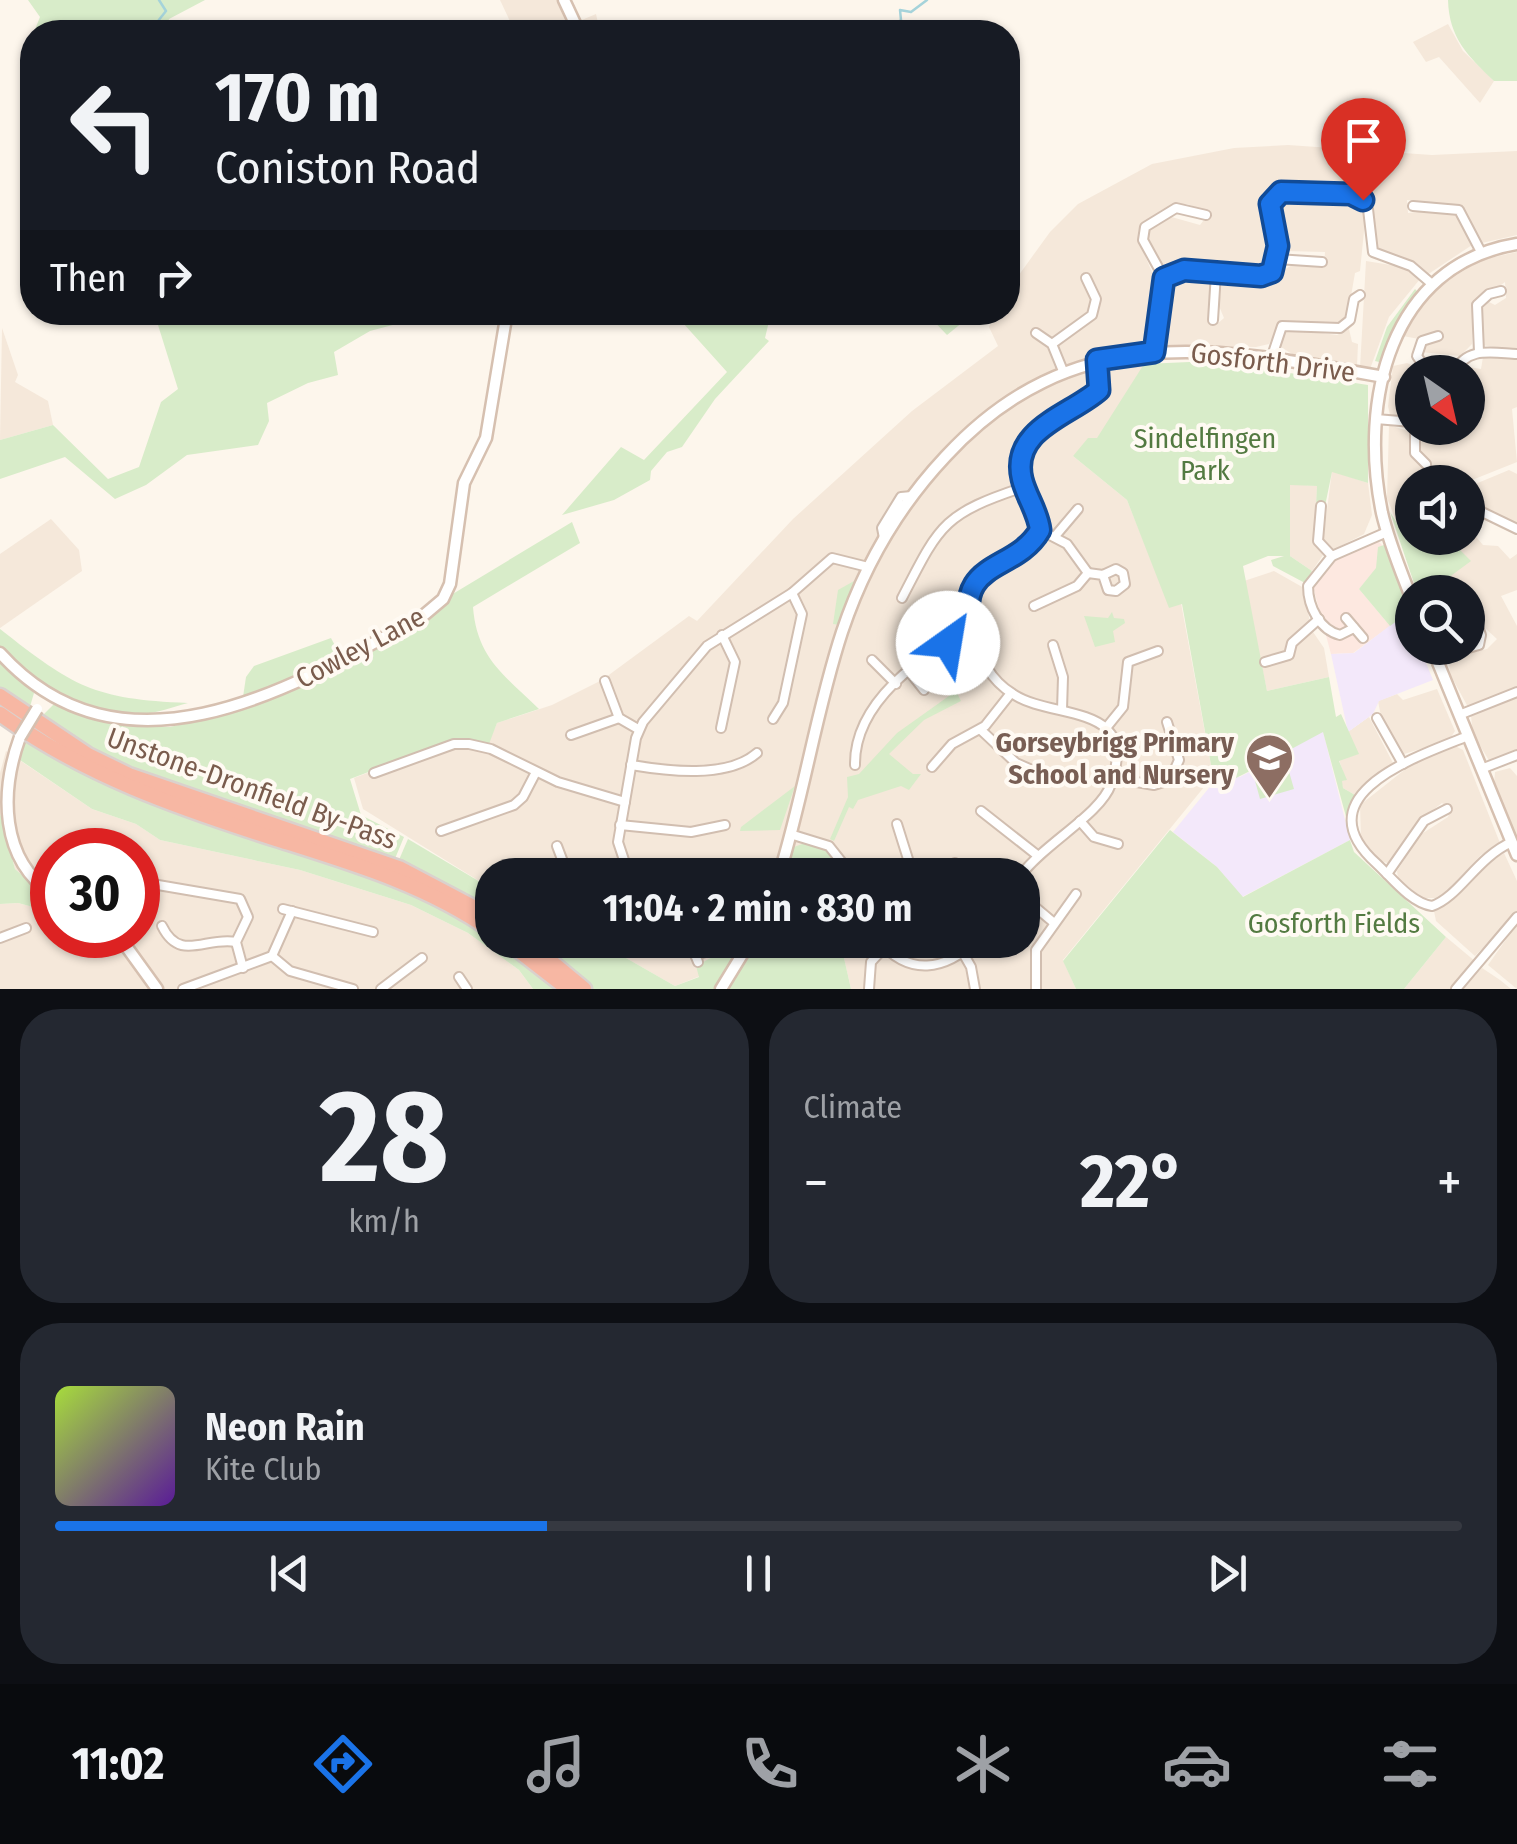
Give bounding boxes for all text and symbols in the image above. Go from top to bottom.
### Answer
text: 170 m [215,56,380,140]
icon: left [50,60,180,190]
pin [1321,98,1406,201]
icon: arrive [1336,113,1391,168]
text: Coniston Road [215,141,480,195]
icon: right [146,250,201,305]
text: Then [50,255,126,301]
street label: Gosforth Drive [1189,336,1357,389]
north arrow [1395,355,1485,445]
map controls [1395,355,1485,665]
park label: Sindelfingen Park [1134,422,1276,487]
button: sound [1395,465,1485,555]
button: search [1395,575,1485,665]
position arrow [896,591,1000,695]
street label: Cowley Lane [290,600,430,695]
street label: Unstone-Dronfield By-Pass [102,721,401,856]
place label: Gorseybrigg Primary School and Nursery [996,726,1235,791]
school or university icon: Gorseybrigg Primary School and Nursery [1243,732,1295,800]
speed limit sign: 30 [30,828,160,958]
text: 11:04 · 2 min · 830 m [603,885,912,931]
park label: Gosforth Fields [1248,907,1420,940]
text: 28 [320,1059,449,1215]
text: Climate [804,1088,902,1126]
text: 22° [1080,1137,1185,1227]
text: − [804,1150,828,1216]
text: + [1437,1150,1462,1216]
text: km/h [349,1202,420,1240]
text: Neon Rain [205,1404,365,1450]
text: Kite Club [205,1450,321,1488]
icon: previous [262,1546,317,1601]
icon: pause [731,1546,786,1601]
icon: next [1200,1546,1255,1601]
icon: directions [308,1729,378,1799]
icon: music [521,1729,591,1799]
icon: phone [735,1729,805,1799]
icon: climate [948,1729,1018,1799]
icon: car [1162,1729,1232,1799]
icon: filters [1375,1729,1445,1799]
text: 11:02 [72,1737,164,1791]

